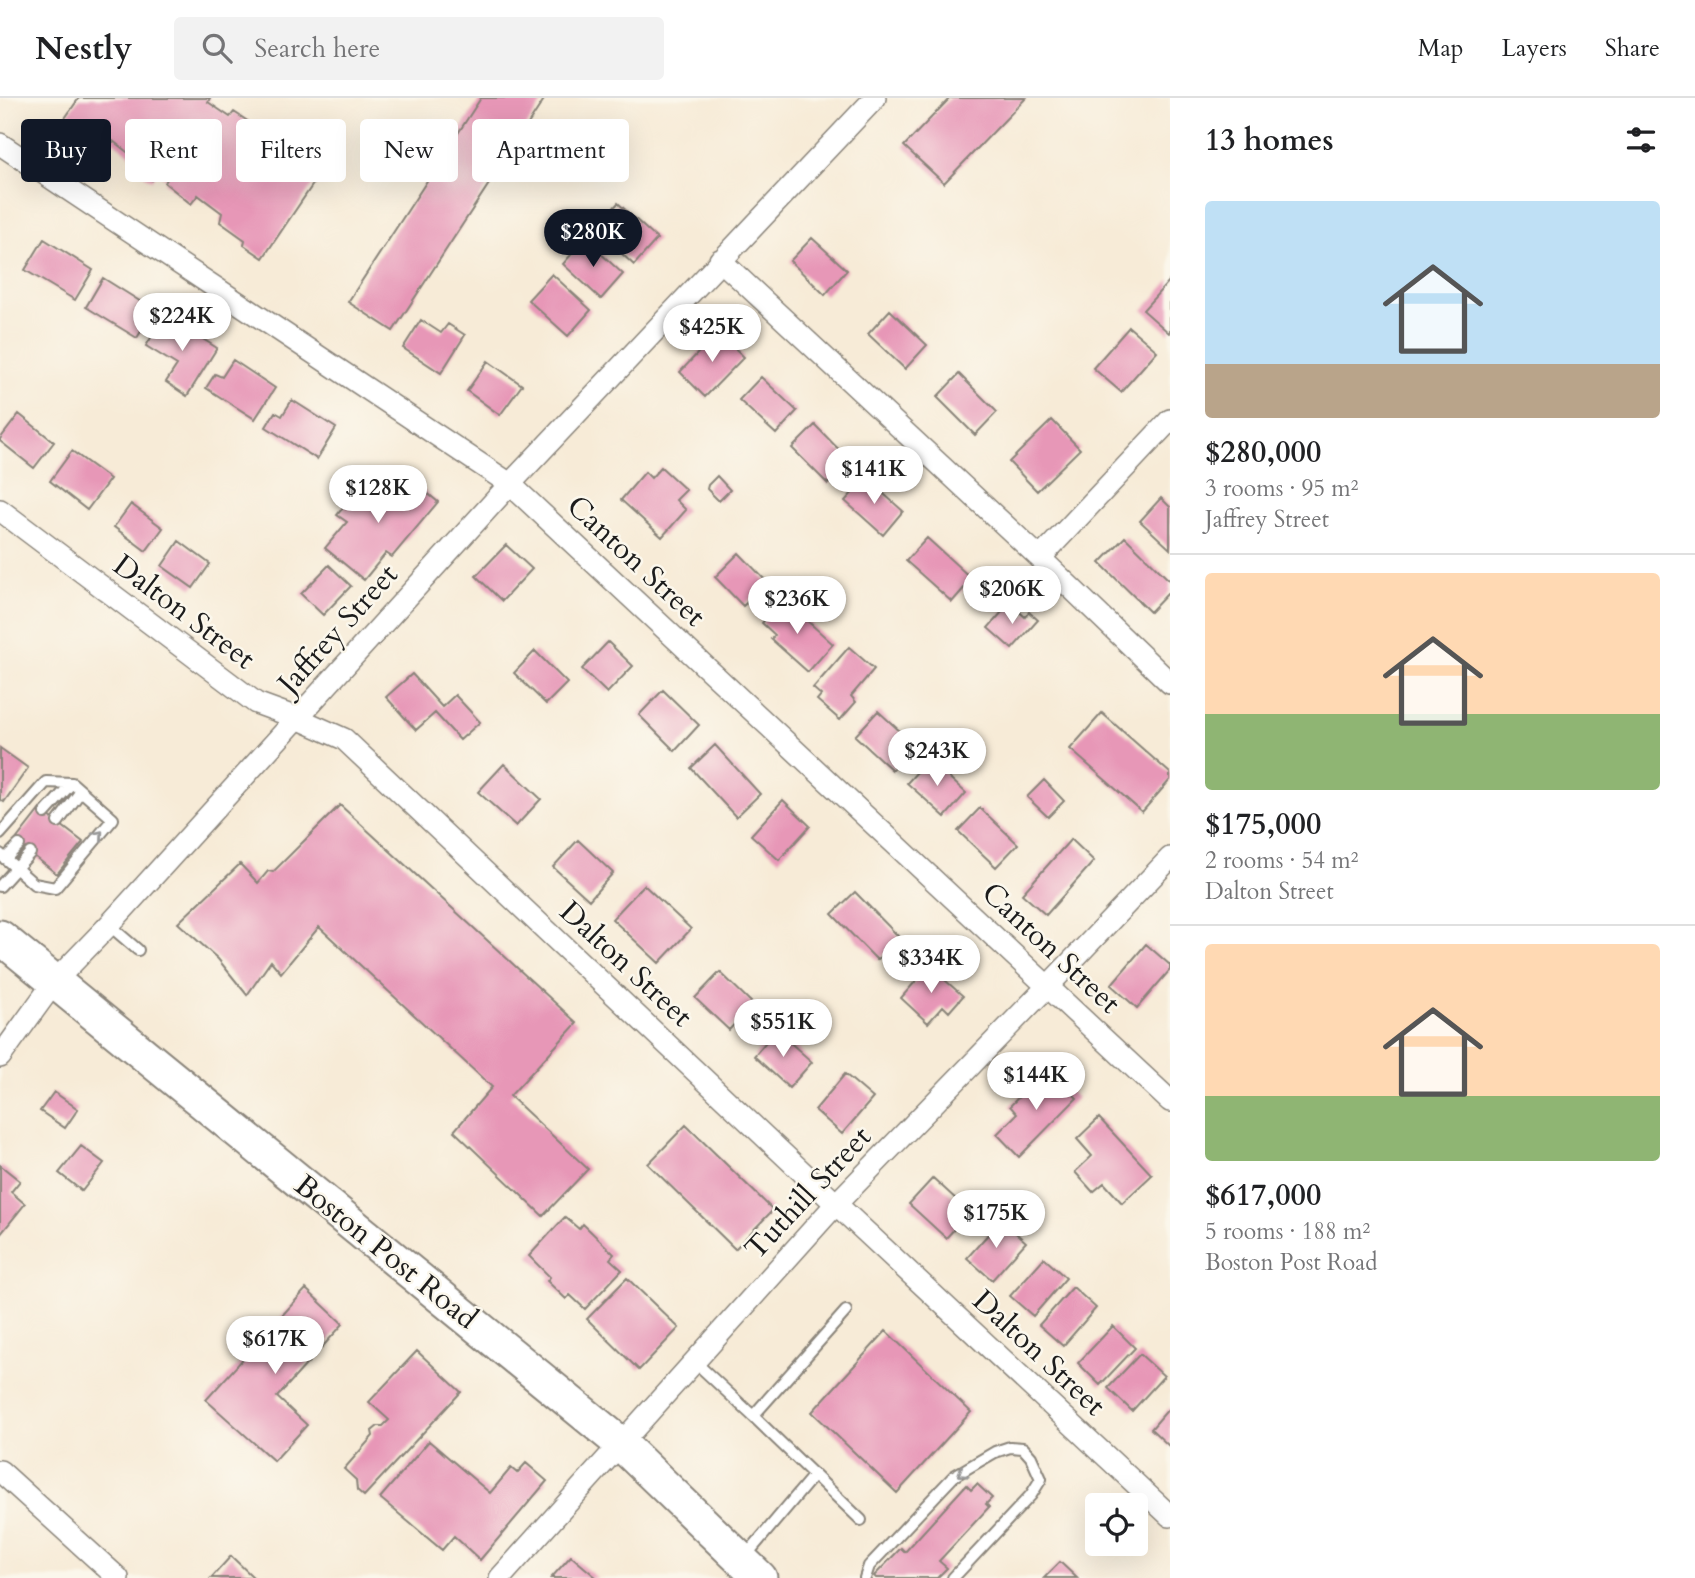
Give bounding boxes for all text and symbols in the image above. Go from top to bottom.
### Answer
search box [174,17,664,80]
text: Nestly [35,26,132,71]
icon: search [198,29,236,67]
text: Search here [254,31,380,66]
text: Map [1418,32,1464,65]
text: Layers [1502,32,1567,65]
text: Share [1605,32,1660,65]
chip: Buy [21,119,111,182]
chip: Rent [125,119,222,182]
chip: Filters [236,119,346,182]
chip: New [360,119,458,182]
chip: Apartment [472,119,629,182]
text: 13 homes [1205,120,1334,161]
icon: filters [1622,121,1660,159]
pin: $280K [544,209,642,269]
text: $280K [560,216,626,247]
icon: home [1370,246,1496,372]
pin: $224K [133,294,231,353]
text: $224K [149,300,215,331]
pin: $425K [663,304,761,364]
text: $425K [679,311,745,342]
text: $280,000 [1205,432,1321,473]
pin: $141K [825,446,923,506]
text: $141K [841,453,907,484]
pin: $128K [329,466,427,525]
text: $128K [345,472,411,503]
text: 3 rooms · 95 m² [1205,473,1358,504]
street label: Canton Street [558,486,715,636]
text: Jaffrey Street [1205,504,1329,535]
street label: Dalton Street [105,545,264,679]
street label: Jaffrey Street [266,555,408,706]
pin: $206K [963,566,1061,626]
text: $206K [979,573,1045,604]
pin: $236K [748,576,846,636]
text: $236K [764,583,830,614]
icon: home [1370,618,1496,744]
pin: $243K [888,728,986,788]
text: $243K [904,735,970,766]
text: $175,000 [1205,804,1321,845]
one-way arrow [91,831,103,844]
text: 2 rooms · 54 m² [1205,845,1358,876]
street label: Canton Street [973,873,1130,1023]
text: Dalton Street [1205,876,1334,907]
street label: Dalton Street [551,892,702,1037]
pin: $334K [882,936,980,995]
text: $334K [898,942,964,973]
icon: home [1370,989,1496,1115]
pin: $551K [734,1000,832,1059]
text: $551K [750,1006,816,1037]
pin: $144K [987,1052,1085,1112]
text: $144K [1003,1059,1069,1090]
street label: Tuthill Street [736,1117,881,1269]
street label: Boston Post Road [286,1165,486,1339]
text: $617,000 [1205,1175,1321,1216]
pin: $175K [947,1190,1045,1250]
text: $175K [963,1197,1029,1228]
text: 5 rooms · 188 m² [1205,1216,1370,1247]
text: Boston Post Road [1205,1247,1377,1278]
street label: Dalton Street [964,1281,1115,1426]
pin: $617K [226,1316,324,1376]
text: $617K [242,1323,308,1354]
one-way arrow [957,1464,970,1477]
map controls [1085,1493,1148,1556]
button: locate [1085,1493,1148,1556]

